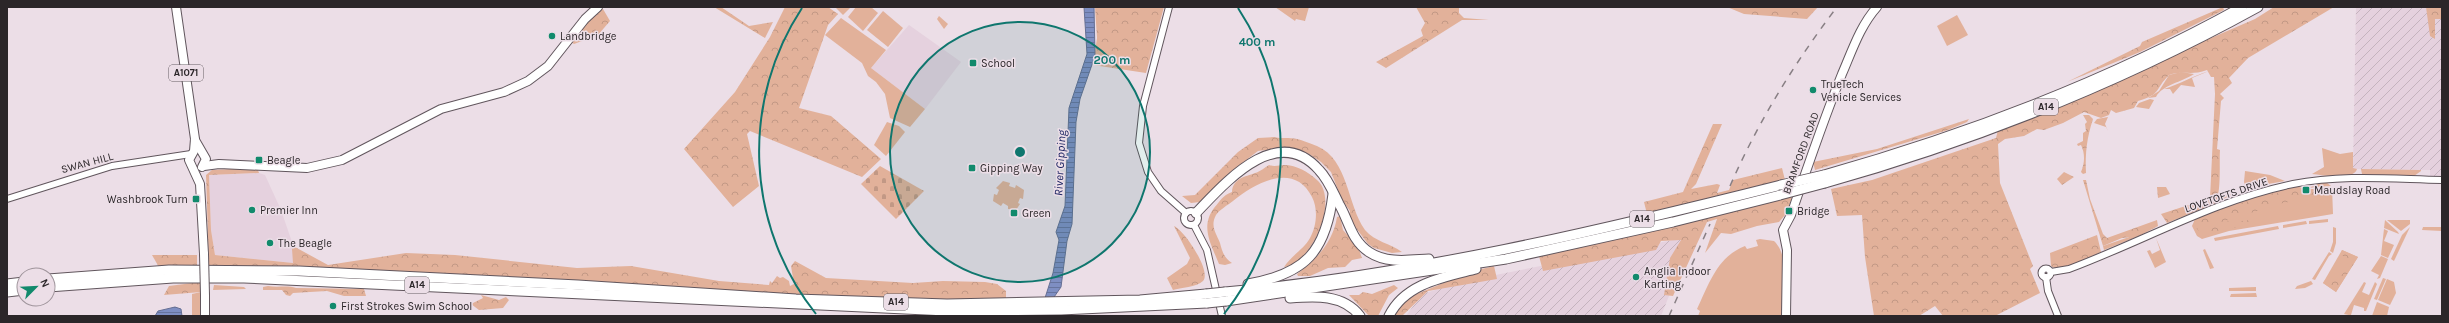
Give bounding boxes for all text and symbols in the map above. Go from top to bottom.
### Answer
place label: Landbridge [560,30,617,43]
marker: Landbridge [547,31,557,41]
text: 400 m [1239,35,1275,49]
text: 200 m [1094,53,1130,67]
place label: School [981,57,1015,70]
marker: School [968,58,978,68]
road number: A1071 [169,65,203,81]
place label: TrueTech Vehicle Services [1821,78,1902,104]
marker: TrueTech Vehicle Services [1808,85,1818,95]
road number: A14 [2034,99,2058,115]
street label: BRAMFORD ROAD [1780,110,1822,196]
water label: River Gipping [1051,129,1069,197]
centre of rings [1013,145,1027,159]
street label: SWAN HILL [60,150,115,176]
place label: Beagle [267,154,301,167]
marker: Beagle [254,155,264,165]
place label: Gipping Way [980,162,1043,175]
marker: Gipping Way [967,163,977,173]
street label: LOVETOFTS DRIVE [2183,175,2269,215]
place label: Maudslay Road [2314,184,2391,197]
marker: Maudslay Road [2301,185,2311,195]
place label: Washbrook Turn [107,193,188,206]
marker: Washbrook Turn [191,194,201,204]
place label: Premier Inn [260,204,318,217]
marker: Premier Inn [247,205,257,215]
place label: Bridge [1797,205,1830,218]
marker: Bridge [1784,206,1794,216]
place label: Green [1022,207,1051,220]
marker: Green [1009,208,1019,218]
road number: A14 [1630,211,1654,227]
place label: The Beagle [278,237,332,250]
marker: The Beagle [265,238,275,248]
place label: Anglia Indoor Karting [1644,265,1710,291]
north arrow [16,267,56,307]
marker: Anglia Indoor Karting [1631,272,1641,282]
text: N [37,277,52,289]
road number: A14 [405,277,429,293]
road number: A14 [884,294,908,310]
place label: First Strokes Swim School [341,300,472,313]
marker: First Strokes Swim School [328,301,338,311]

